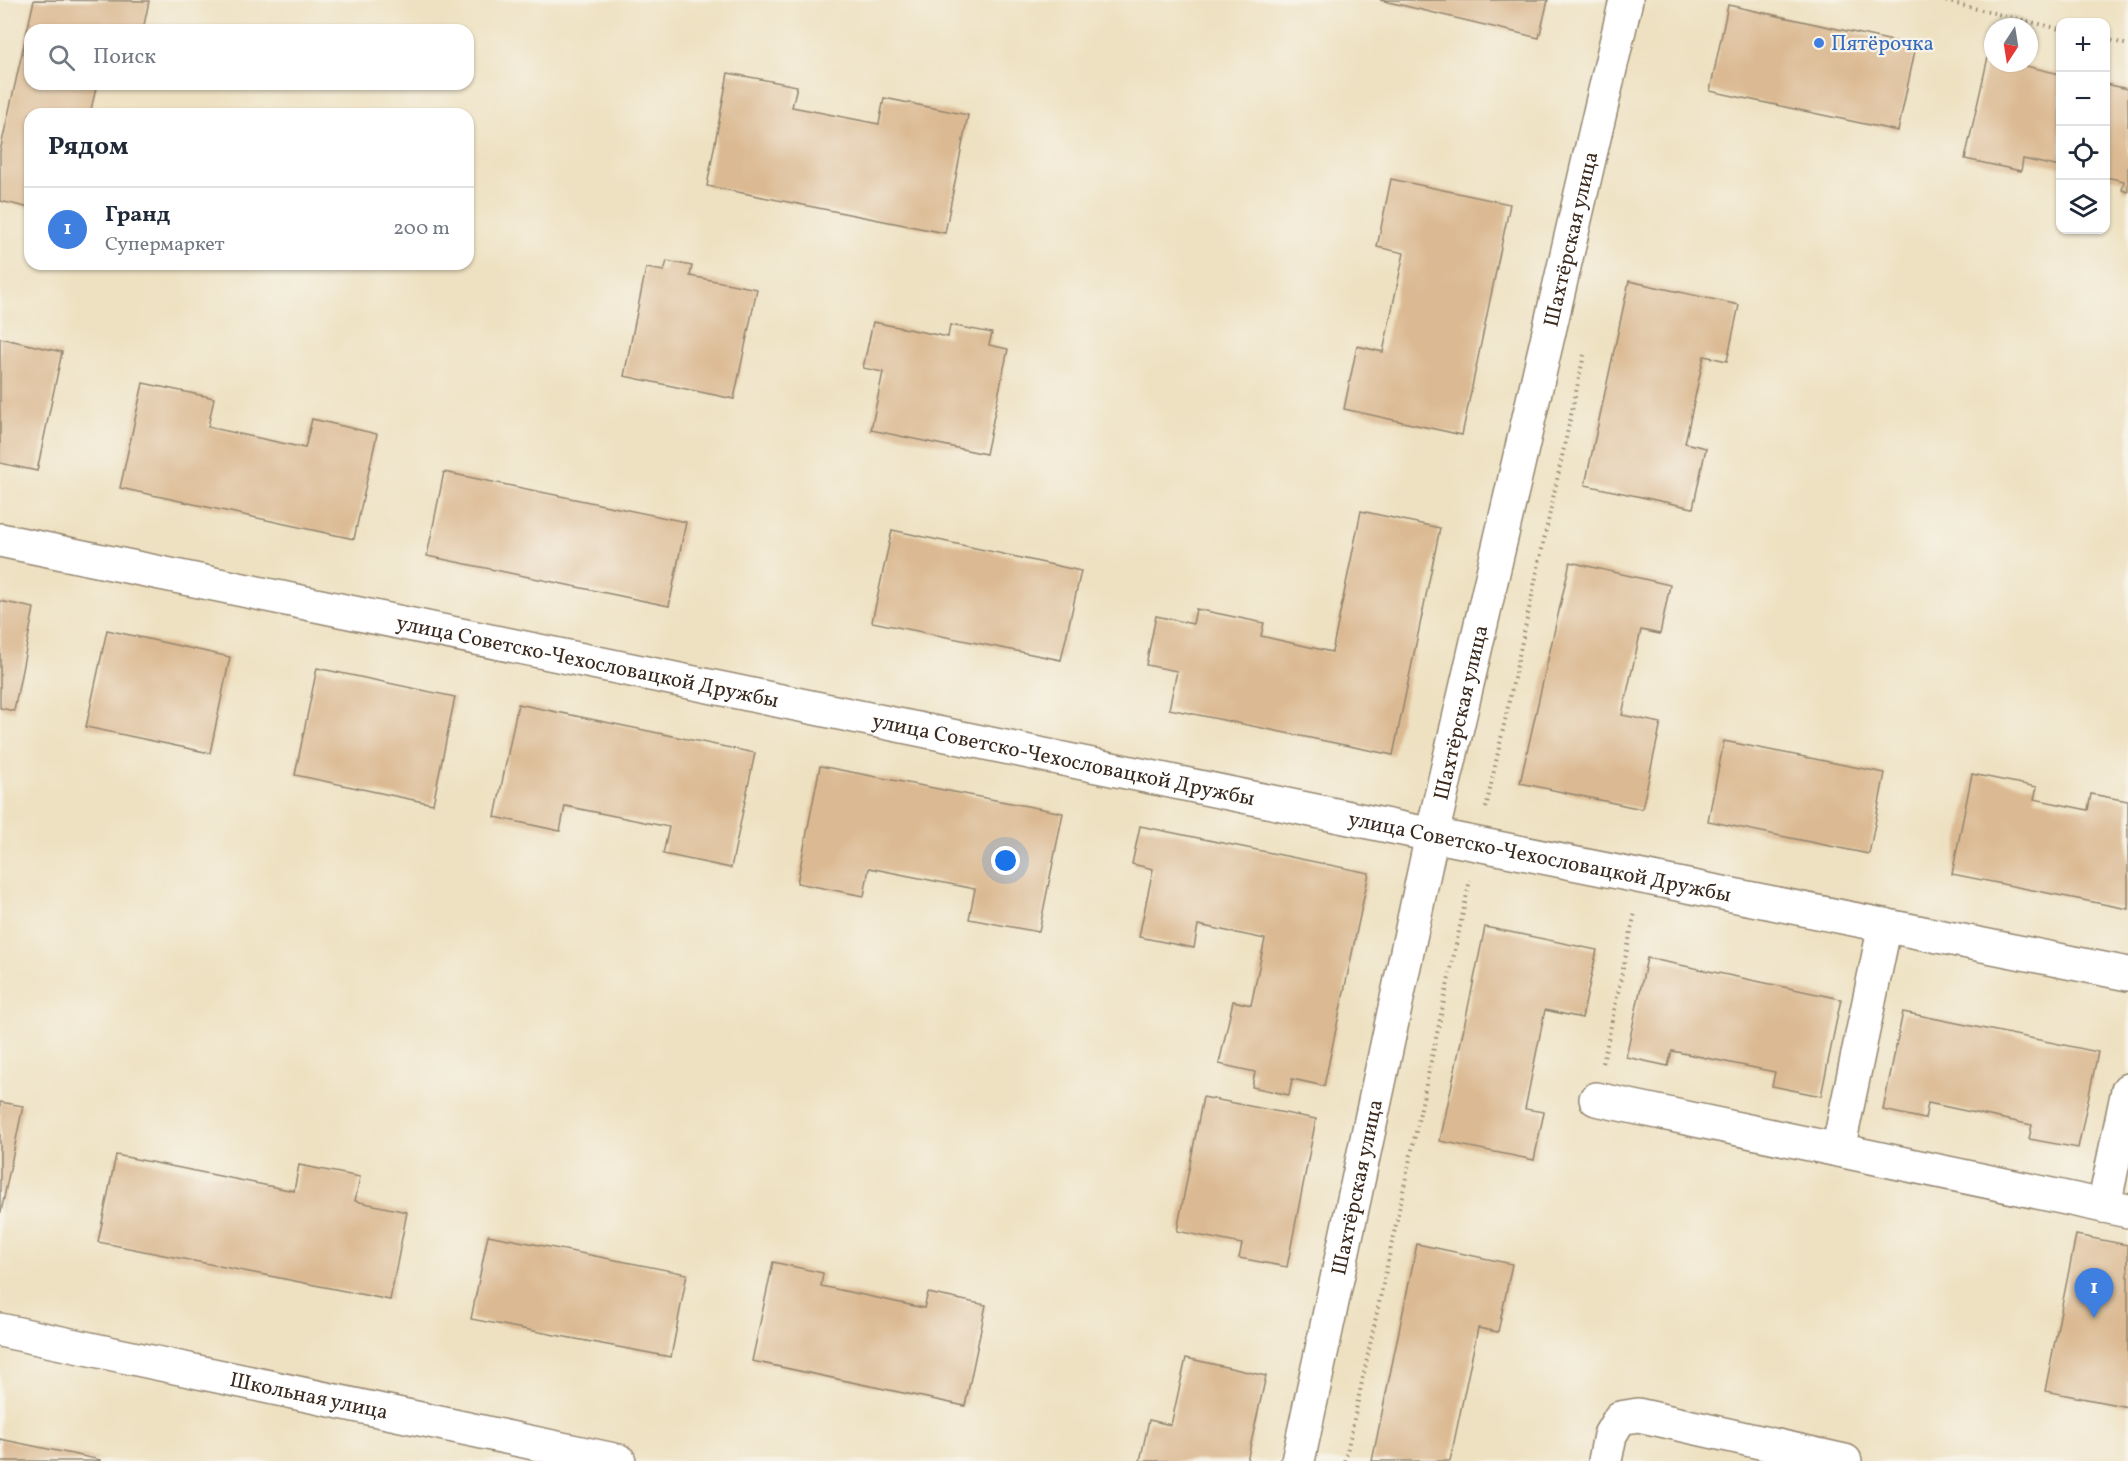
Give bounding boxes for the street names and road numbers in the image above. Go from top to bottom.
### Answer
street label: Шахтёрская улица [1538,149,1606,330]
street label: улица Советско-Чехословацкой Дружбы [394,609,781,716]
street label: Шахтёрская улица [1428,622,1496,803]
street label: улица Советско-Чехословацкой Дружбы [870,707,1257,814]
street label: улица Советско-Чехословацкой Дружбы [1346,805,1734,910]
street label: Шахтёрская улица [1325,1097,1391,1278]
street label: Школьная улица [227,1366,391,1428]

